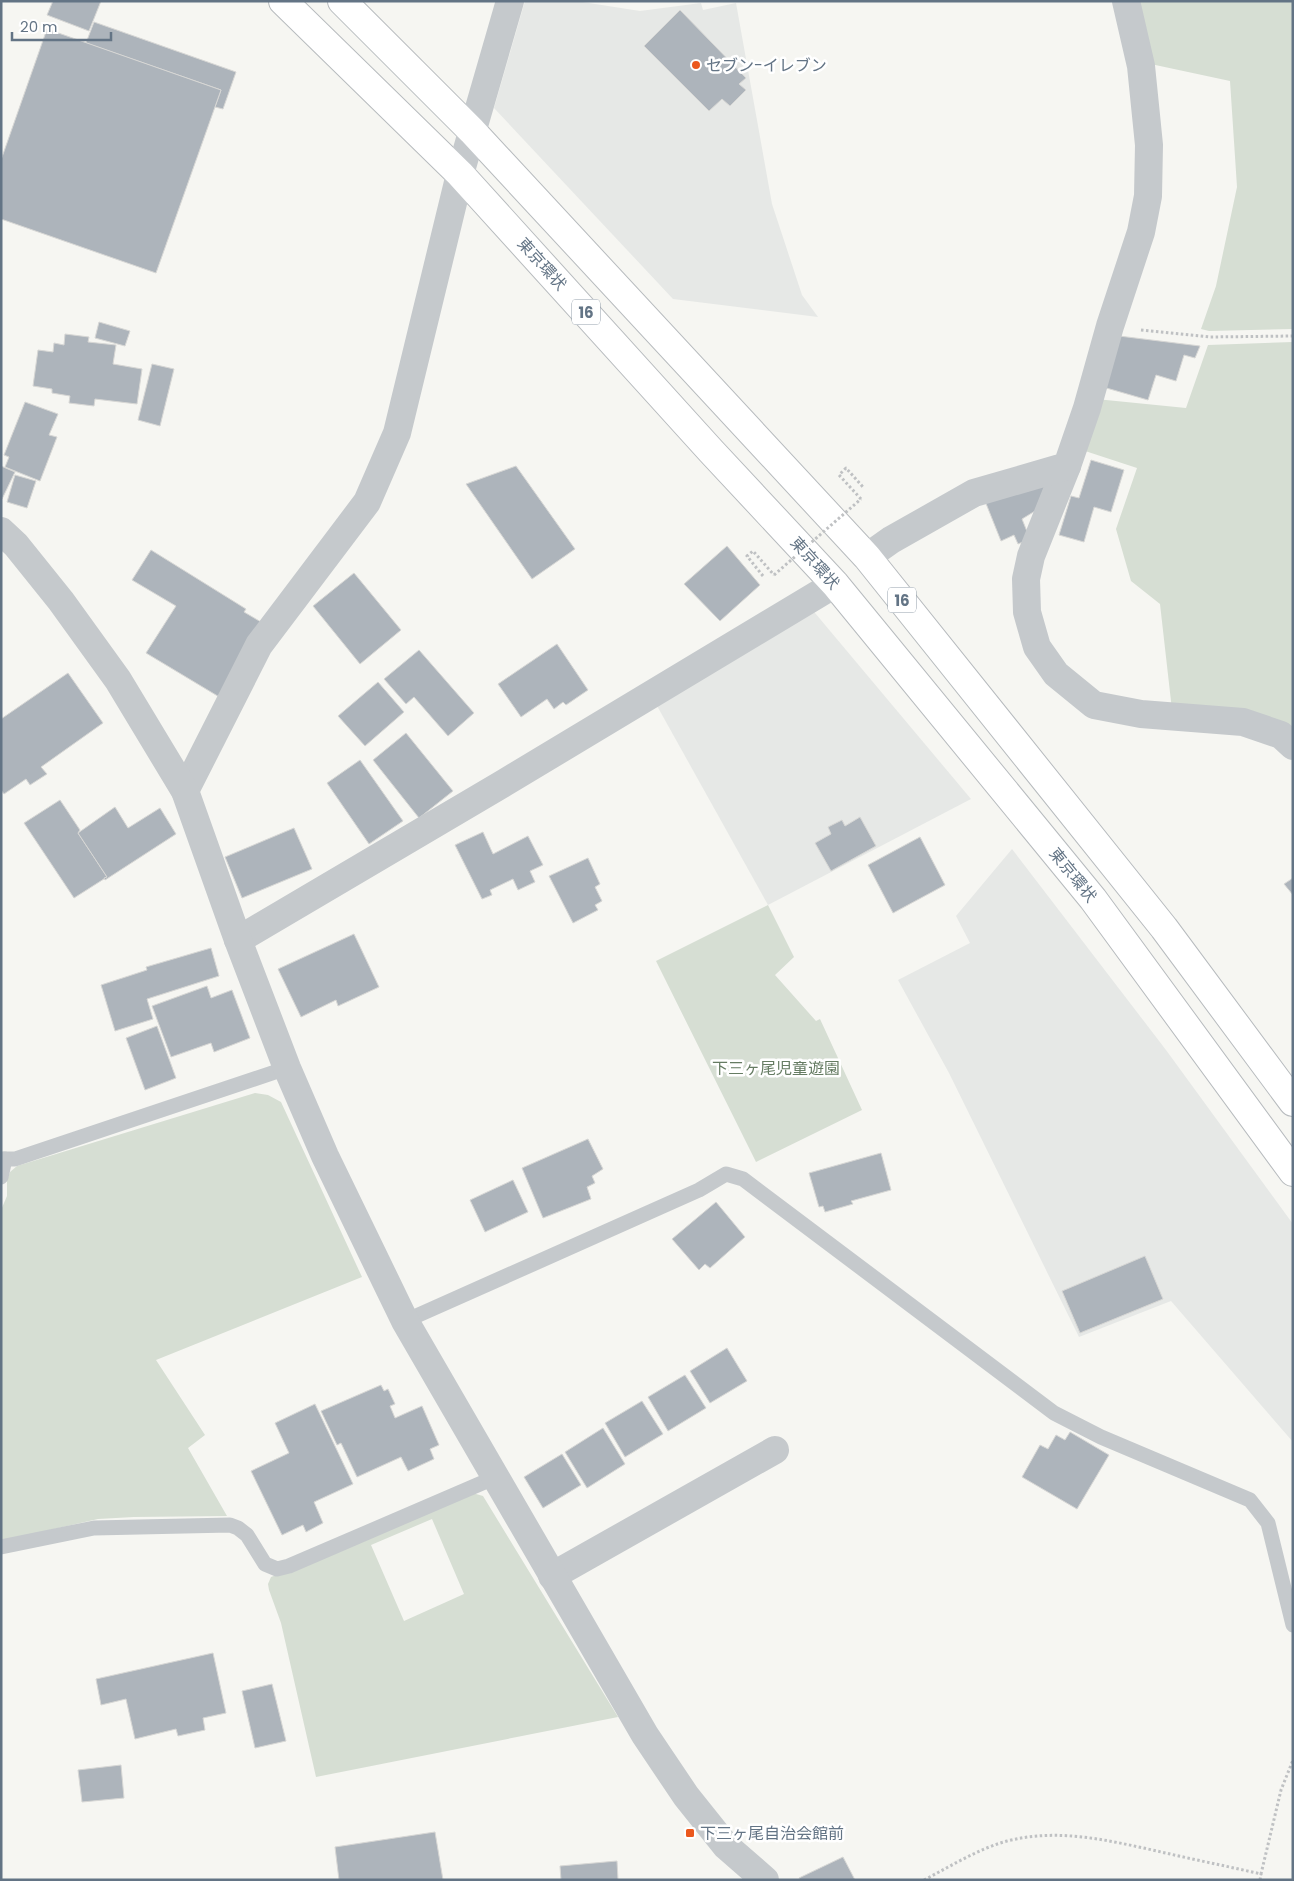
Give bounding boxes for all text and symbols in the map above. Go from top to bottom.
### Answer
scale bar [12,10,111,42]
text: 20 m [20,16,58,37]
place label: セブン-イレブン [706,54,827,77]
marker: セブン-イレブン [690,59,702,71]
street label: 東京環状 [512,233,572,295]
road number: 16 [572,300,600,324]
street label: 東京環状 [785,532,845,594]
road number: 16 [888,588,916,612]
street label: 東京環状 [1044,843,1102,907]
park label: 下三ヶ尾児童遊園 [712,1057,840,1080]
place label: 下三ヶ尾自治会館前 [700,1822,844,1845]
marker: 下三ヶ尾自治会館前 [684,1827,696,1839]

